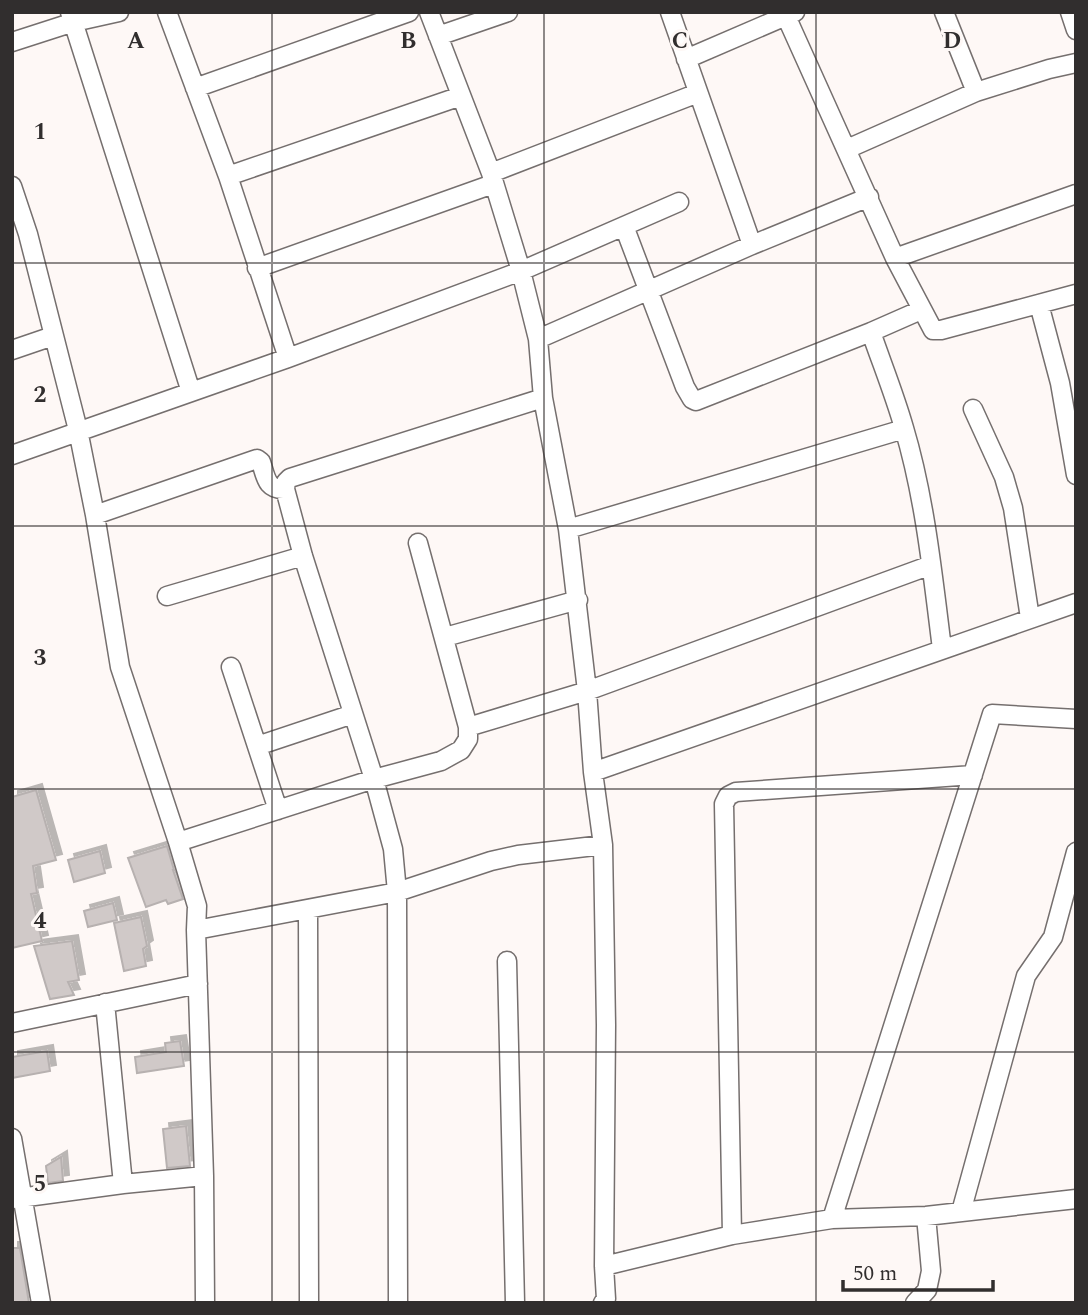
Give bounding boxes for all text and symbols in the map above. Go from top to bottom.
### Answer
text: A [127,24,145,59]
text: B [400,24,416,59]
text: C [672,24,688,59]
text: D [943,24,961,59]
text: 1 [34,115,46,150]
text: 2 [34,378,47,413]
text: 3 [34,641,47,676]
text: 4 [34,904,47,939]
text: 5 [34,1167,46,1202]
scale bar [843,1248,993,1292]
text: 50 m [853,1258,897,1290]

